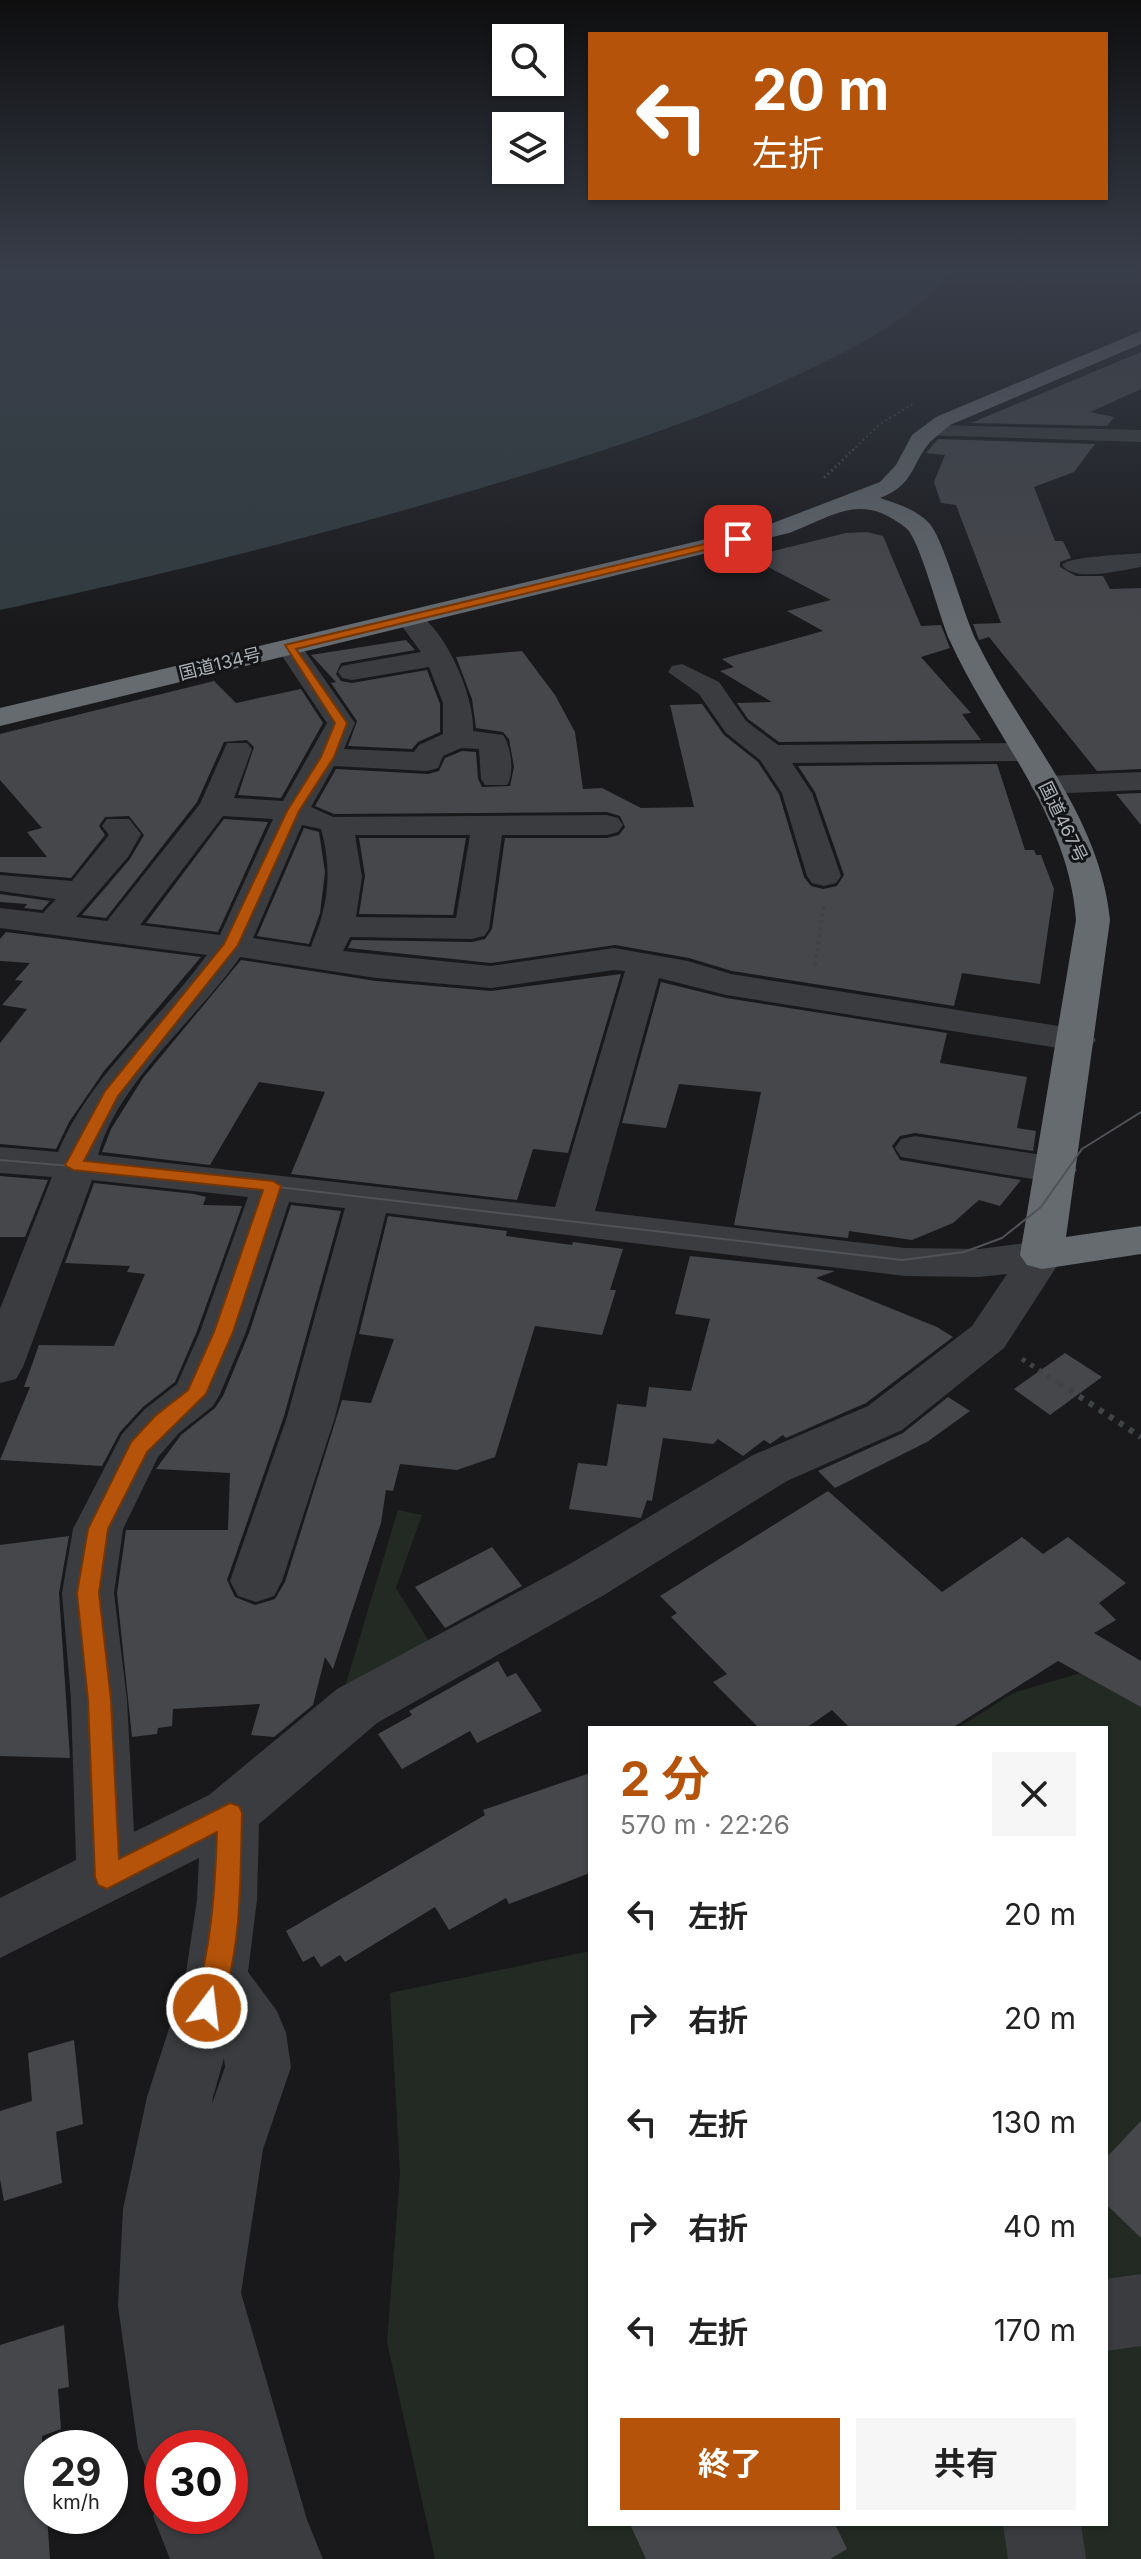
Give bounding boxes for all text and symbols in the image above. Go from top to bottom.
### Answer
map controls [492,24,564,184]
button: search [492,24,564,96]
text: 20 m [752,56,889,124]
icon: left [620,64,724,168]
button: layers [492,112,564,184]
text: 左折 [752,131,824,175]
pin [704,505,772,573]
icon: arrive [716,517,760,561]
street label: 国道134号 [177,643,263,684]
street label: 国道467号 [1035,778,1092,865]
text: 2 分 [620,1749,710,1808]
button: close [992,1752,1076,1836]
text: 570 m · 22:26 [620,1809,790,1840]
icon: left [620,1892,664,1936]
text: 20 m [1004,1896,1076,1932]
text: 左折 [688,1898,748,1934]
position arrow [165,1966,249,2050]
icon: right [620,1996,664,2040]
text: 20 m [1004,2000,1076,2036]
text: 右折 [688,2002,748,2038]
icon: left [620,2100,664,2144]
text: 130 m [992,2104,1076,2140]
text: 左折 [688,2106,748,2142]
icon: right [620,2204,664,2248]
text: 40 m [1003,2208,1076,2244]
text: 右折 [688,2210,748,2246]
icon: left [620,2308,664,2352]
text: 170 m [994,2312,1076,2348]
text: 左折 [688,2314,748,2350]
button: 終了 [620,2418,840,2510]
button: 共有 [856,2418,1076,2510]
speed limit sign: 30 [144,2430,248,2534]
text: 29 [50,2447,102,2496]
text: km/h [52,2490,100,2514]

